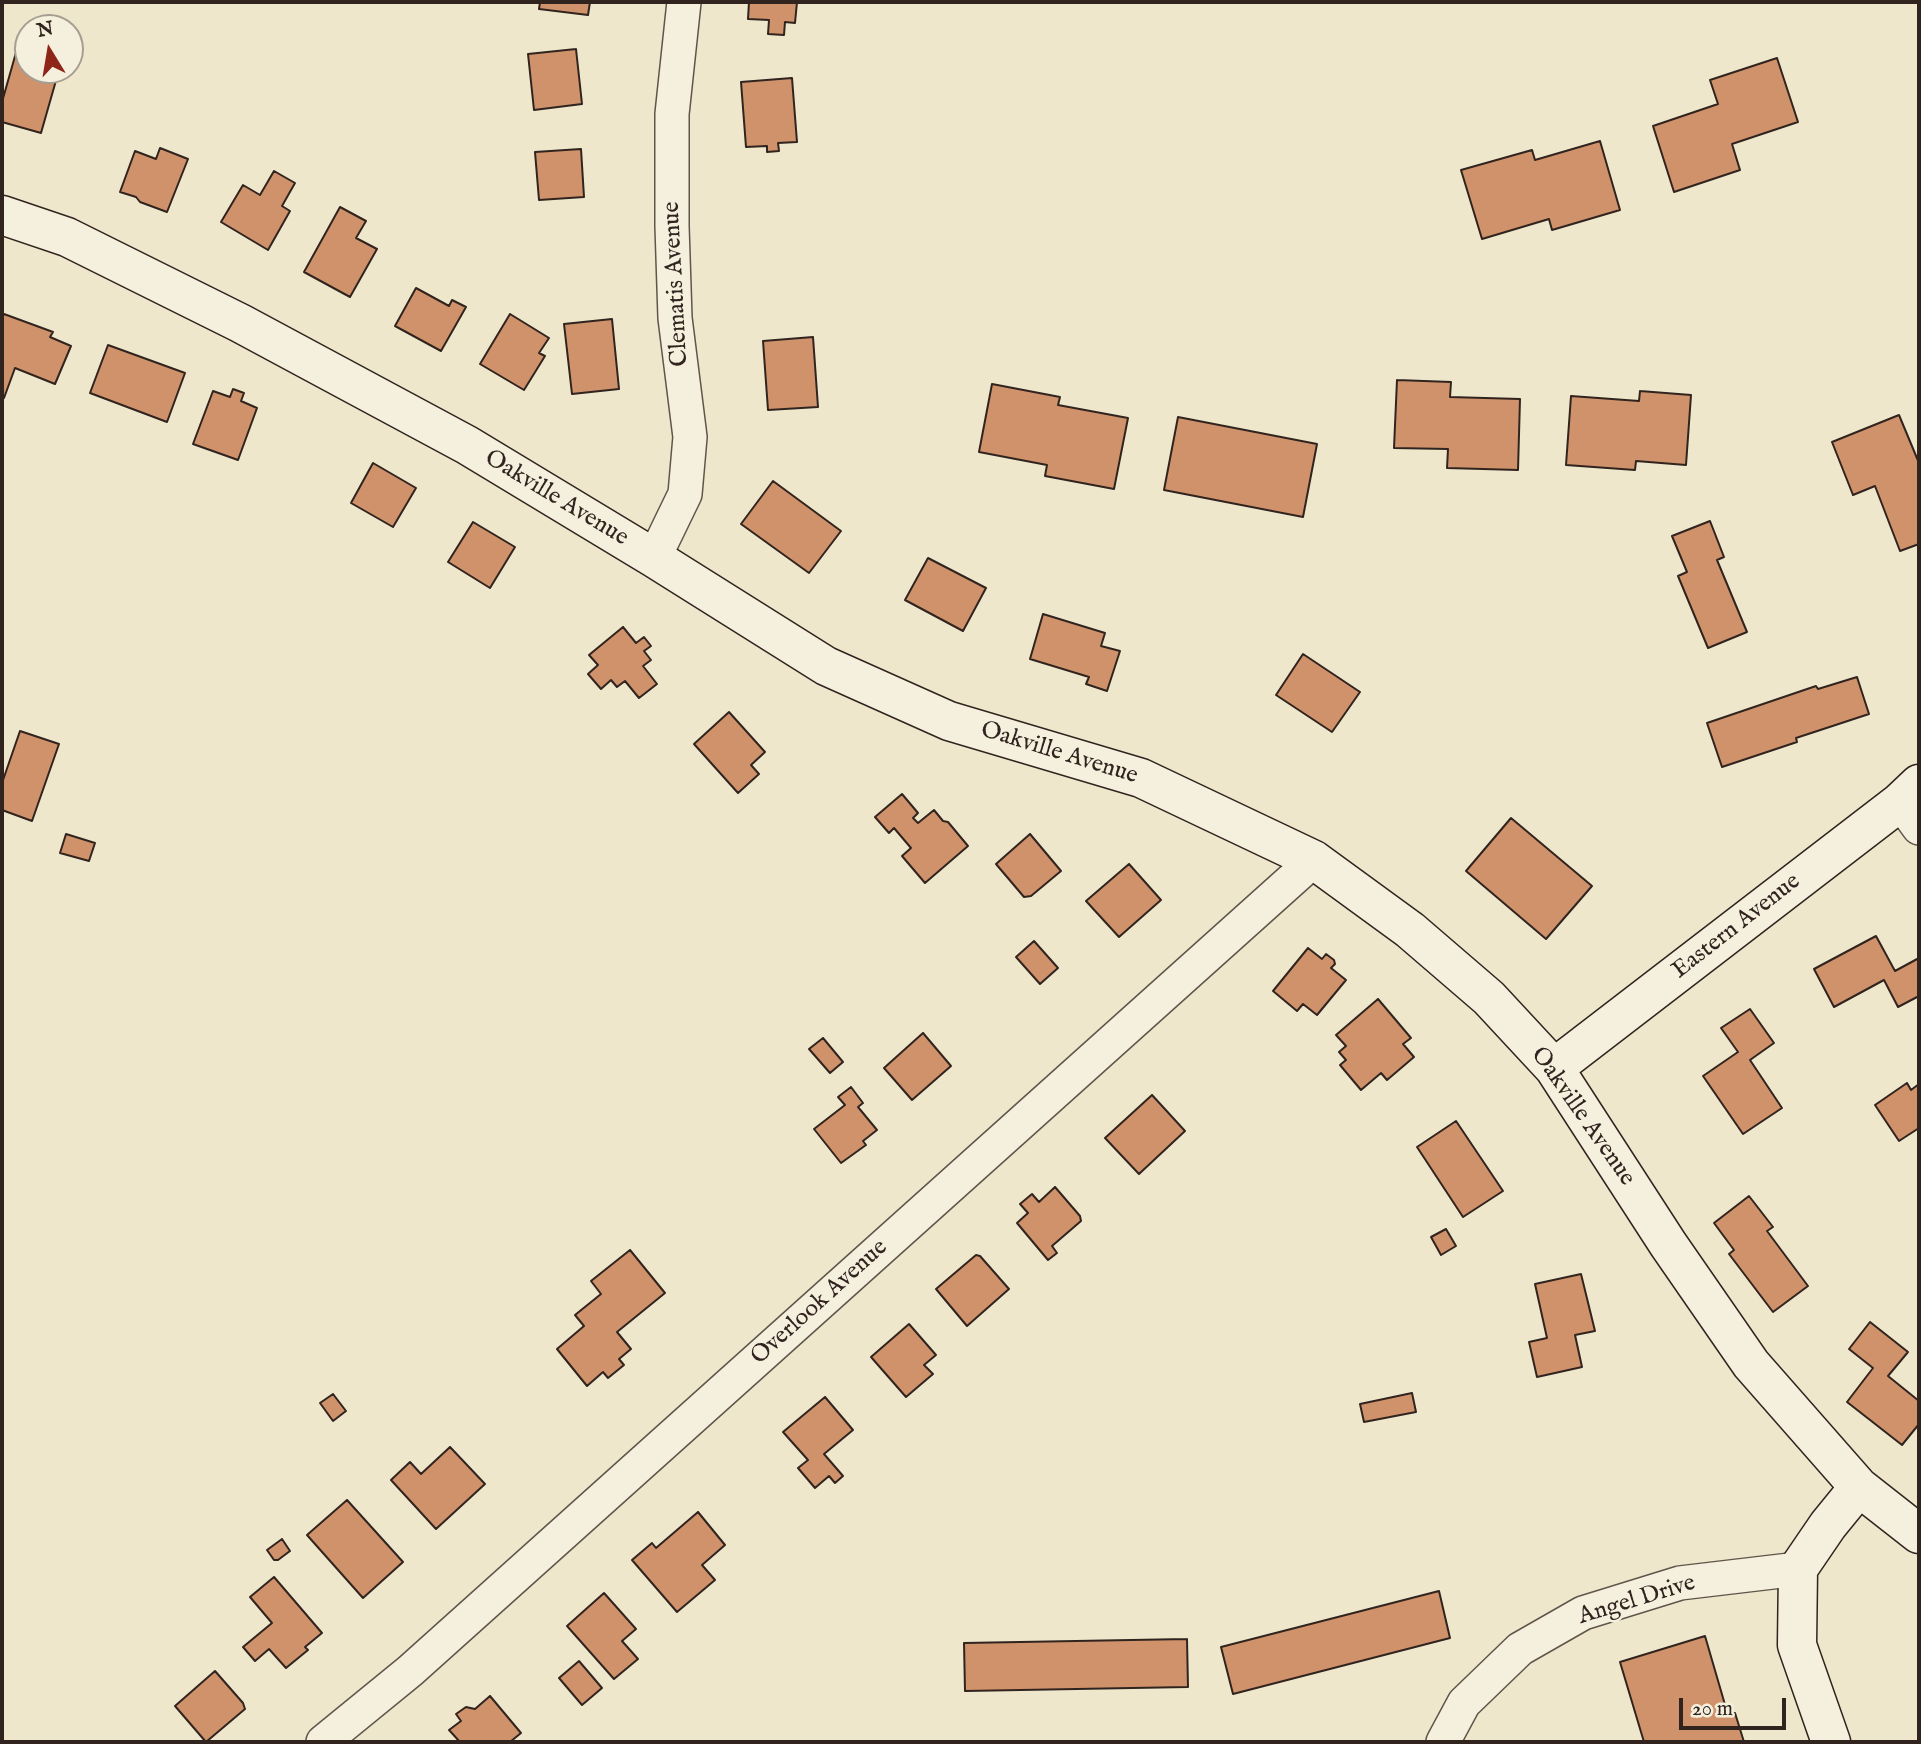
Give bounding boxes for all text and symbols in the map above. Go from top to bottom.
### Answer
north arrow [14,14,84,84]
text: N [35,17,56,44]
street label: Clematis Avenue [658,201,696,367]
street label: Oakville Avenue [479,445,633,553]
street label: Oakville Avenue [977,716,1141,792]
street label: Eastern Avenue [1667,868,1807,986]
street label: Oakville Avenue [1524,1042,1640,1192]
street label: Overlook Avenue [746,1234,894,1372]
street label: Angel Drive [1575,1570,1699,1632]
scale bar [1683,1684,1790,1728]
text: 20 m [1692,1696,1733,1723]

